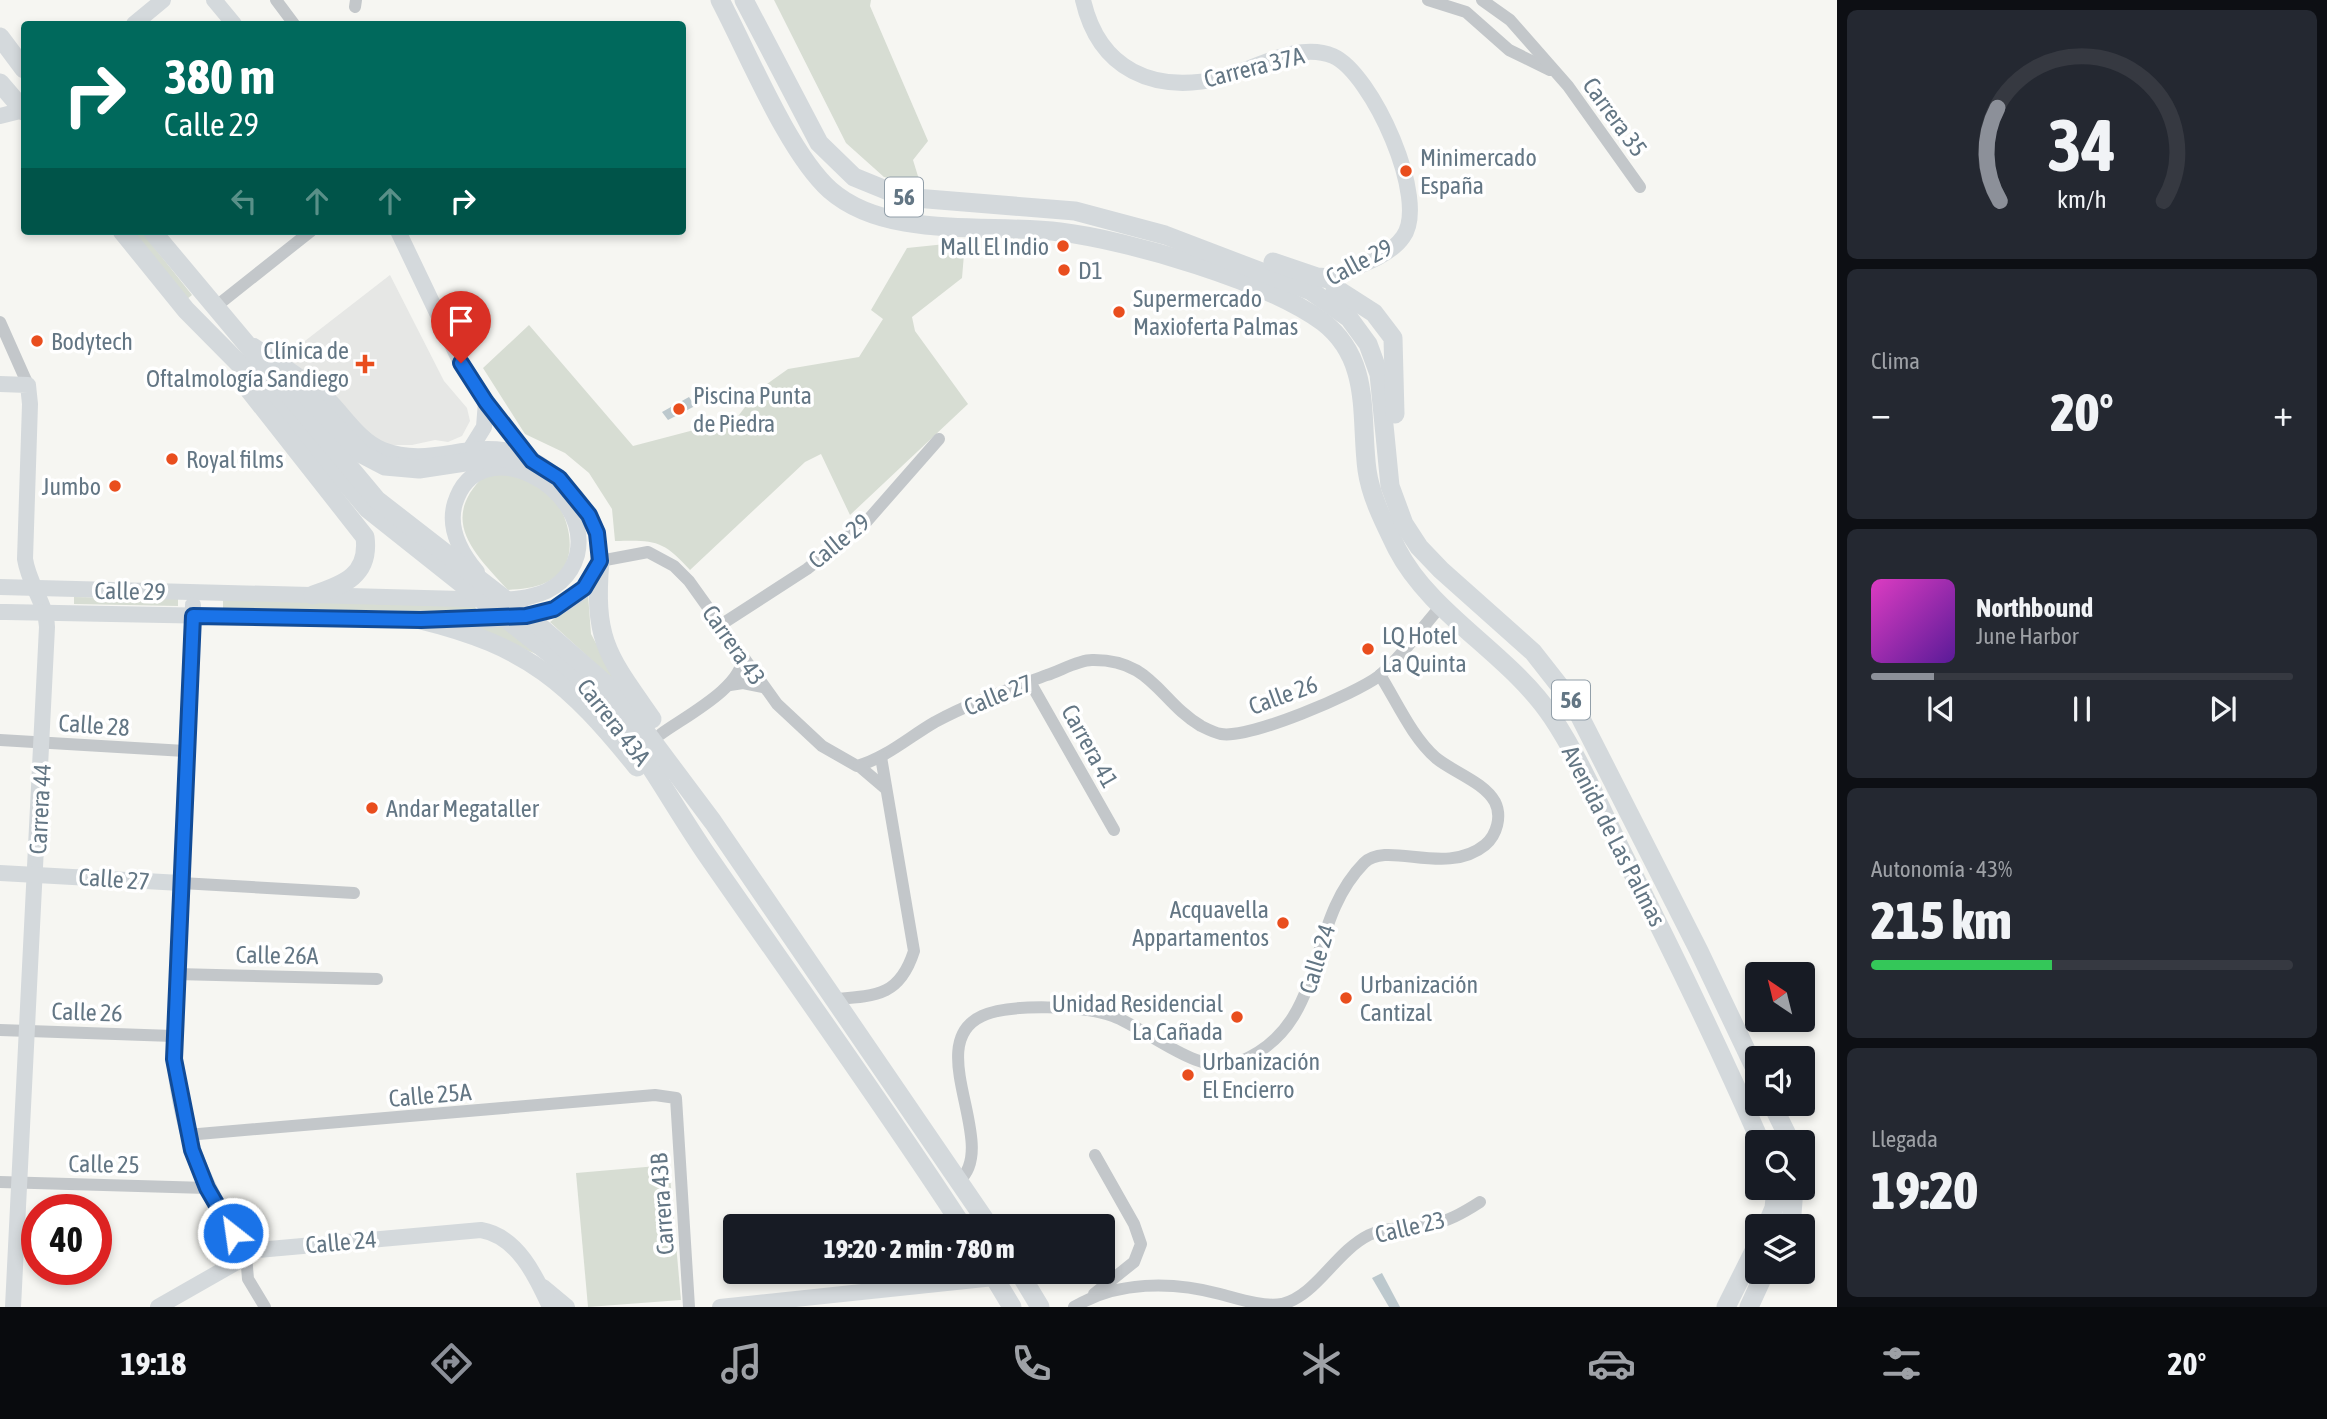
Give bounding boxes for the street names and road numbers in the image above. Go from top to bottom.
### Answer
street label: Carrera 37A [1201,41,1307,92]
street label: Carrera 35 [1577,72,1653,162]
road number: 56 [885,178,923,216]
street label: Calle 29 [1321,233,1397,291]
street label: Calle 29 [803,508,875,574]
street label: Calle 29 [94,577,166,605]
street label: Carrera 43 [697,600,771,690]
street label: Calle 27 [960,669,1036,721]
street label: Calle 26 [1245,670,1321,720]
street label: Carrera 43A [572,673,656,771]
road number: 56 [1552,680,1590,720]
street label: Carrera 41 [1056,700,1124,792]
street label: Calle 28 [58,709,130,741]
street label: Avenida de Las Palmas [1557,741,1671,931]
street label: Carrera 44 [24,763,56,855]
street label: Calle 27 [78,863,150,895]
street label: Calle 24 [1294,921,1340,997]
street label: Calle 26A [235,941,319,969]
street label: Calle 26 [51,997,123,1027]
street label: Calle 25A [388,1078,473,1112]
street label: Calle 25 [68,1150,140,1178]
street label: Carrera 43B [645,1152,679,1256]
street label: Calle 23 [1372,1206,1448,1248]
street label: Calle 24 [304,1225,378,1259]

